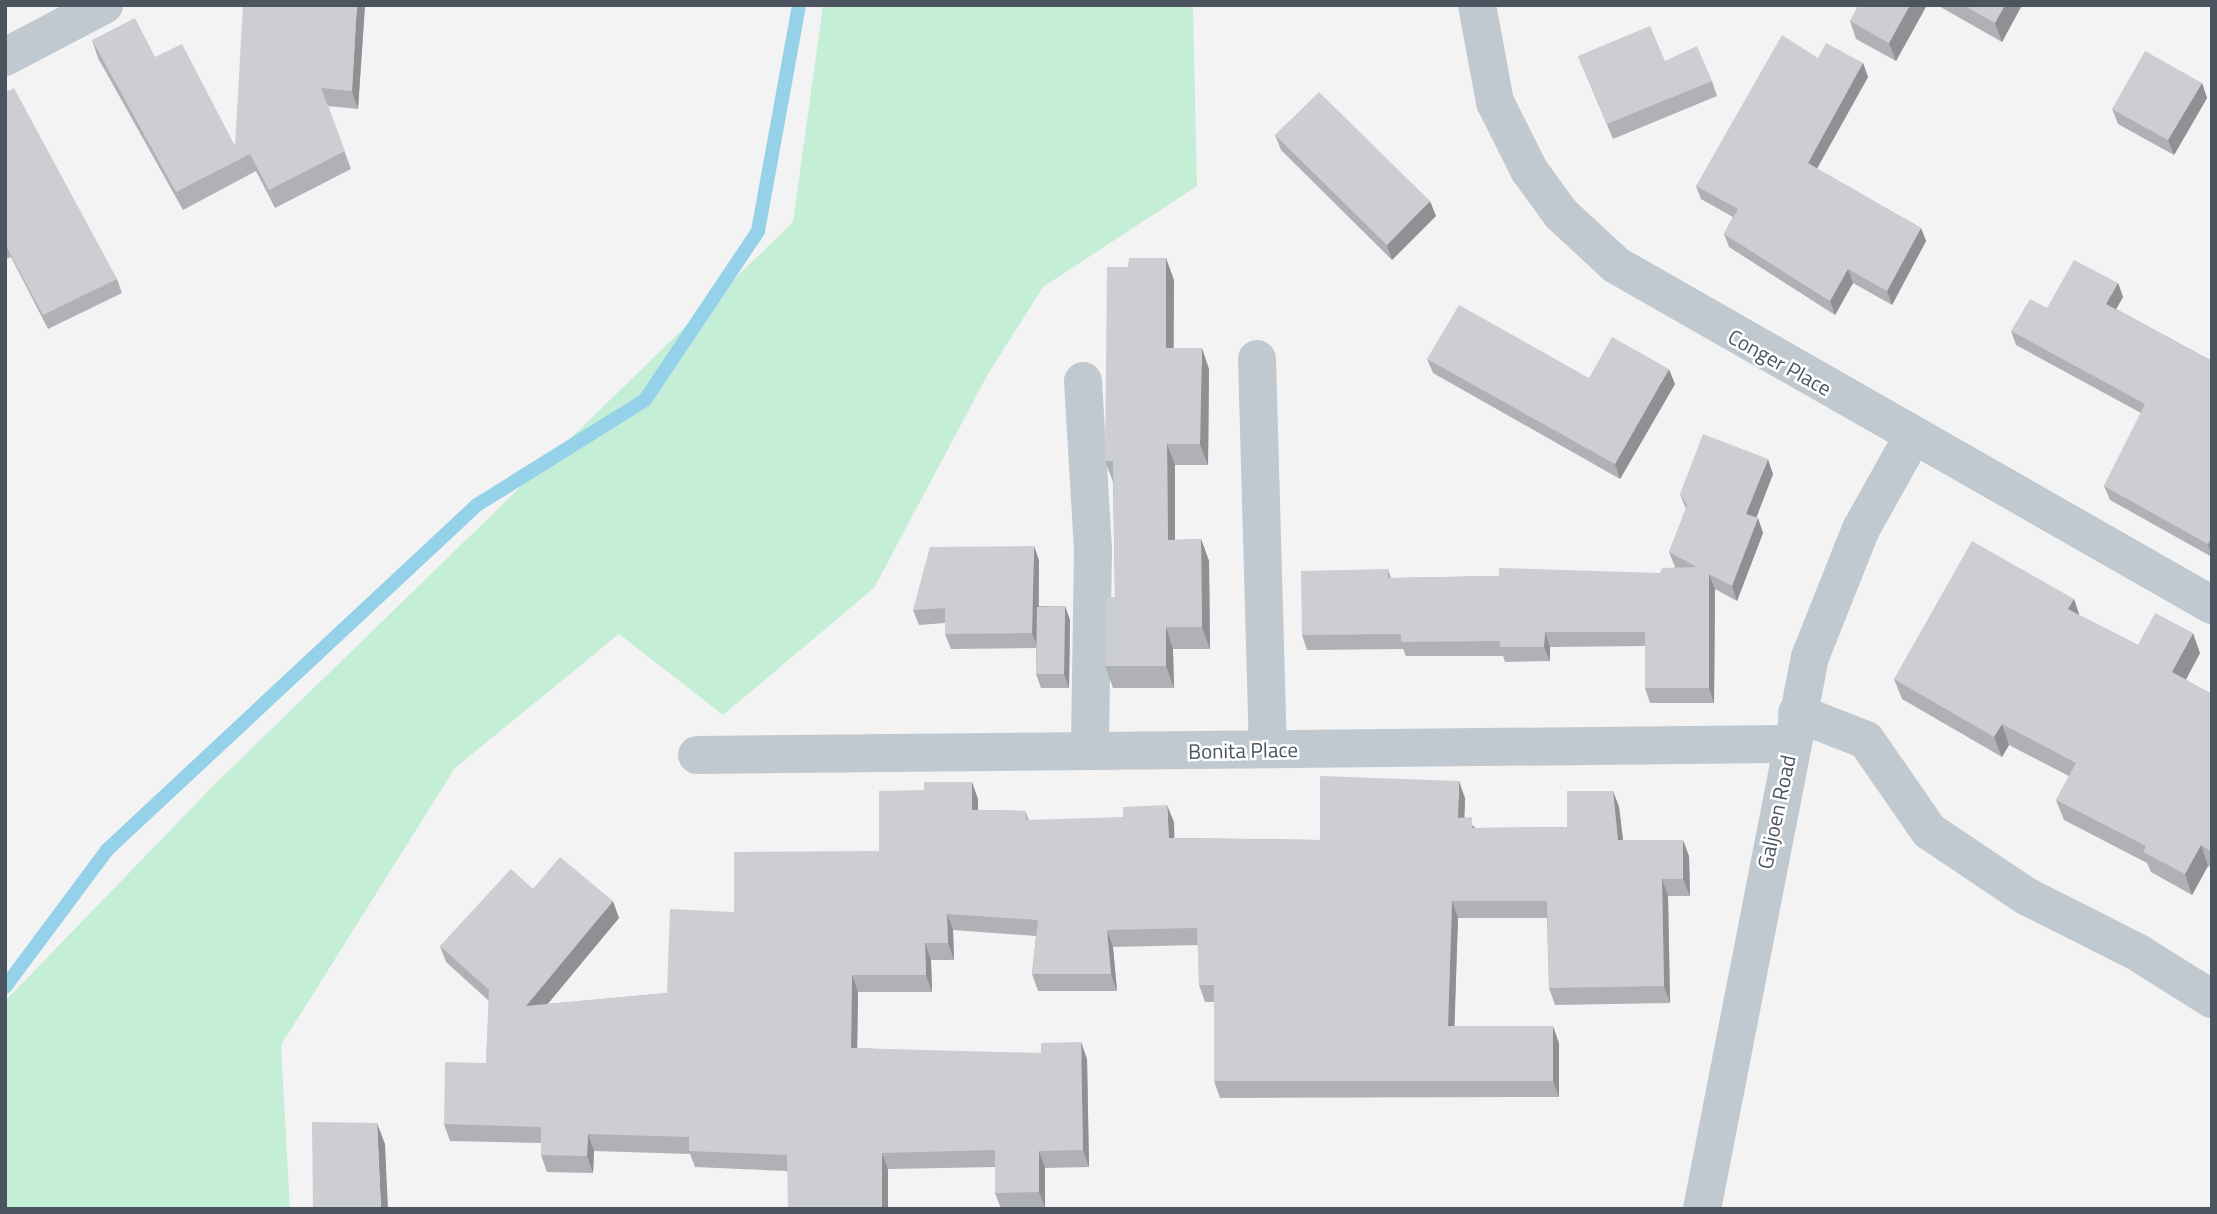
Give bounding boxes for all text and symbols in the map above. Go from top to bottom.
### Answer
street label: Conger Place [1724,323,1836,401]
street label: Bonita Place [1188,736,1298,764]
street label: Galjoen Road [1752,753,1800,871]

